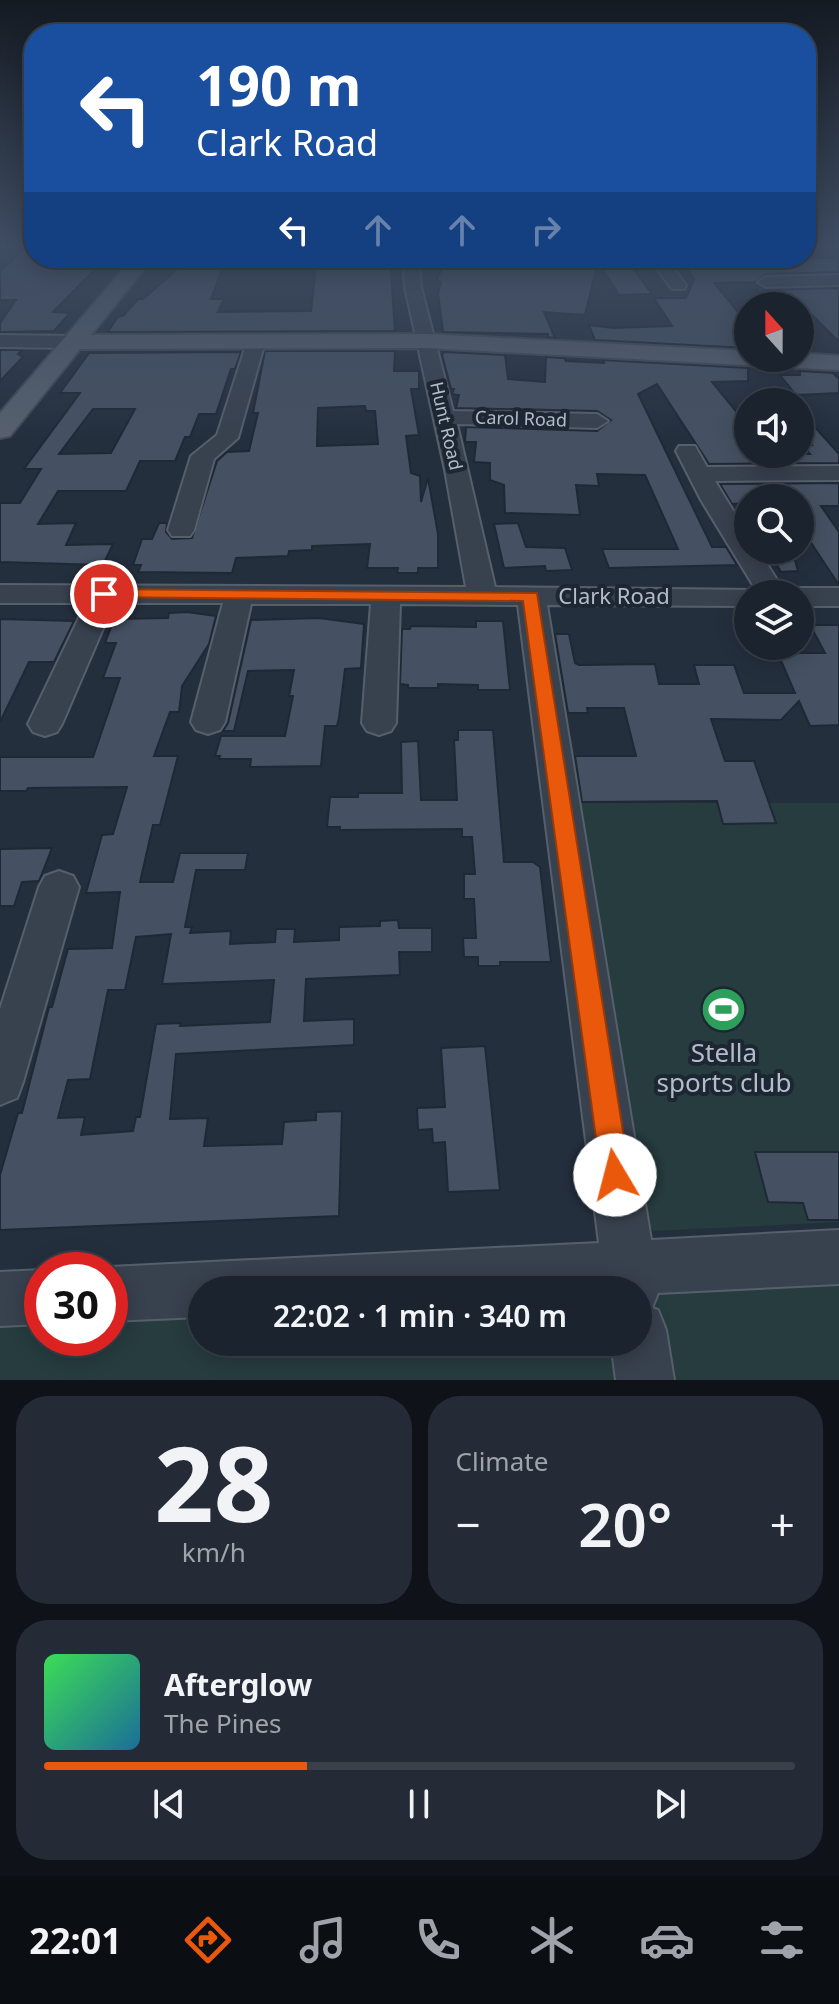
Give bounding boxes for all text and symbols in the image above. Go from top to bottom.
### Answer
text: 190 m [196,46,361,122]
icon: left [64,56,168,160]
text: Clark Road [196,118,378,167]
icon: left [272,208,316,252]
icon: ahead [356,208,400,252]
icon: ahead [440,208,484,252]
icon: right [524,208,568,252]
north arrow [734,292,814,372]
map controls [734,292,814,660]
street label: Hunt Road [425,379,469,472]
button: sound [734,388,814,468]
street label: Carol Road [475,404,567,432]
button: search [734,484,814,564]
pin [70,560,138,628]
icon: arrive [82,572,126,616]
street label: Clark Road [558,580,670,610]
button: layers [734,580,814,660]
sports icon: Stella sports club [700,986,748,1034]
place label: Stella sports club [657,1034,791,1100]
position arrow [573,1133,657,1217]
speed limit sign: 30 [24,1252,128,1356]
text: 22:02 · 1 min · 340 m [273,1295,567,1336]
text: 28 [154,1411,273,1552]
text: Climate [456,1443,548,1479]
text: 20° [578,1483,672,1565]
text: − [456,1494,481,1554]
text: + [770,1494,795,1554]
text: km/h [182,1534,246,1570]
text: Afterglow [164,1664,312,1705]
text: The Pines [164,1705,282,1741]
icon: previous [147,1782,191,1826]
icon: pause [397,1782,441,1826]
icon: next [648,1782,692,1826]
icon: directions [180,1912,236,1968]
icon: music [295,1912,351,1968]
icon: phone [410,1912,466,1968]
icon: climate [524,1912,580,1968]
icon: car [639,1912,695,1968]
icon: filters [754,1912,810,1968]
text: 22:01 [29,1916,122,1965]

